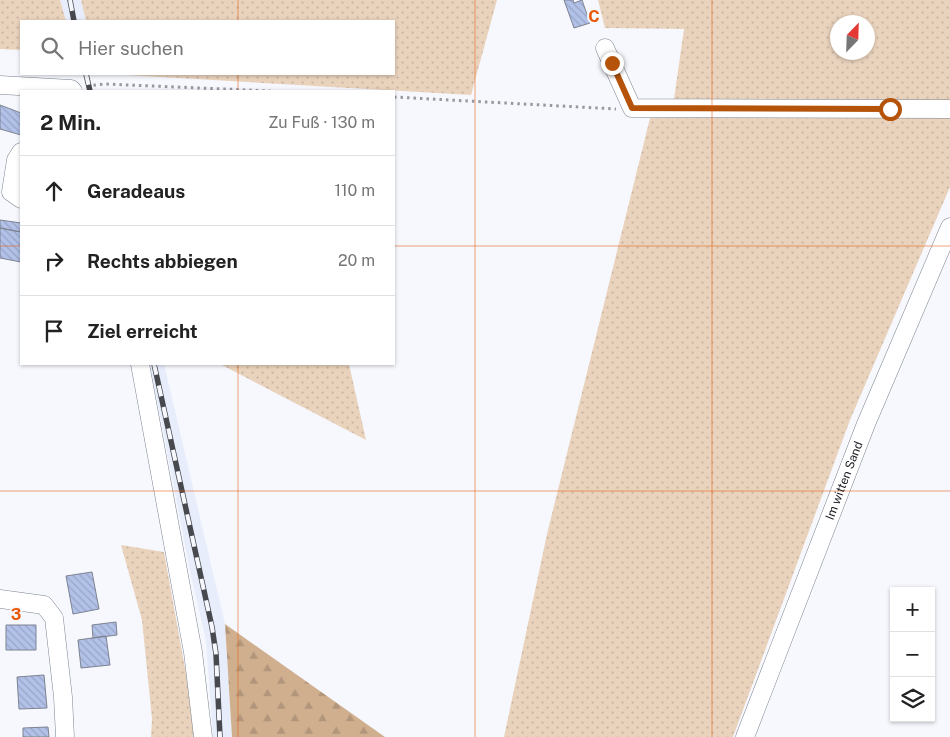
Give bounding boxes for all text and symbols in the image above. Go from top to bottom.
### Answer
text: C [588,7,600,26]
north arrow [830,15,875,60]
search box [20,20,395,75]
icon: search [38,34,66,62]
text: Hier suchen [78,37,184,59]
route end [601,52,624,75]
route start [879,98,902,121]
text: 2 Min. [40,110,101,135]
text: Zu Fuß · 130 m [268,113,375,132]
icon: ahead [40,177,68,205]
text: Geradeaus [87,180,185,202]
text: 110 m [334,181,375,200]
icon: right [40,247,68,275]
text: Rechts abbiegen [87,250,238,272]
text: 20 m [338,251,375,270]
icon: arrive [40,317,68,345]
text: Ziel erreicht [87,320,198,342]
street label: Im witten Sand [823,439,866,522]
map controls [890,587,935,722]
button: + [890,587,935,632]
text: 3 [11,605,21,624]
button: − [890,632,935,677]
button: layers [890,677,935,722]

